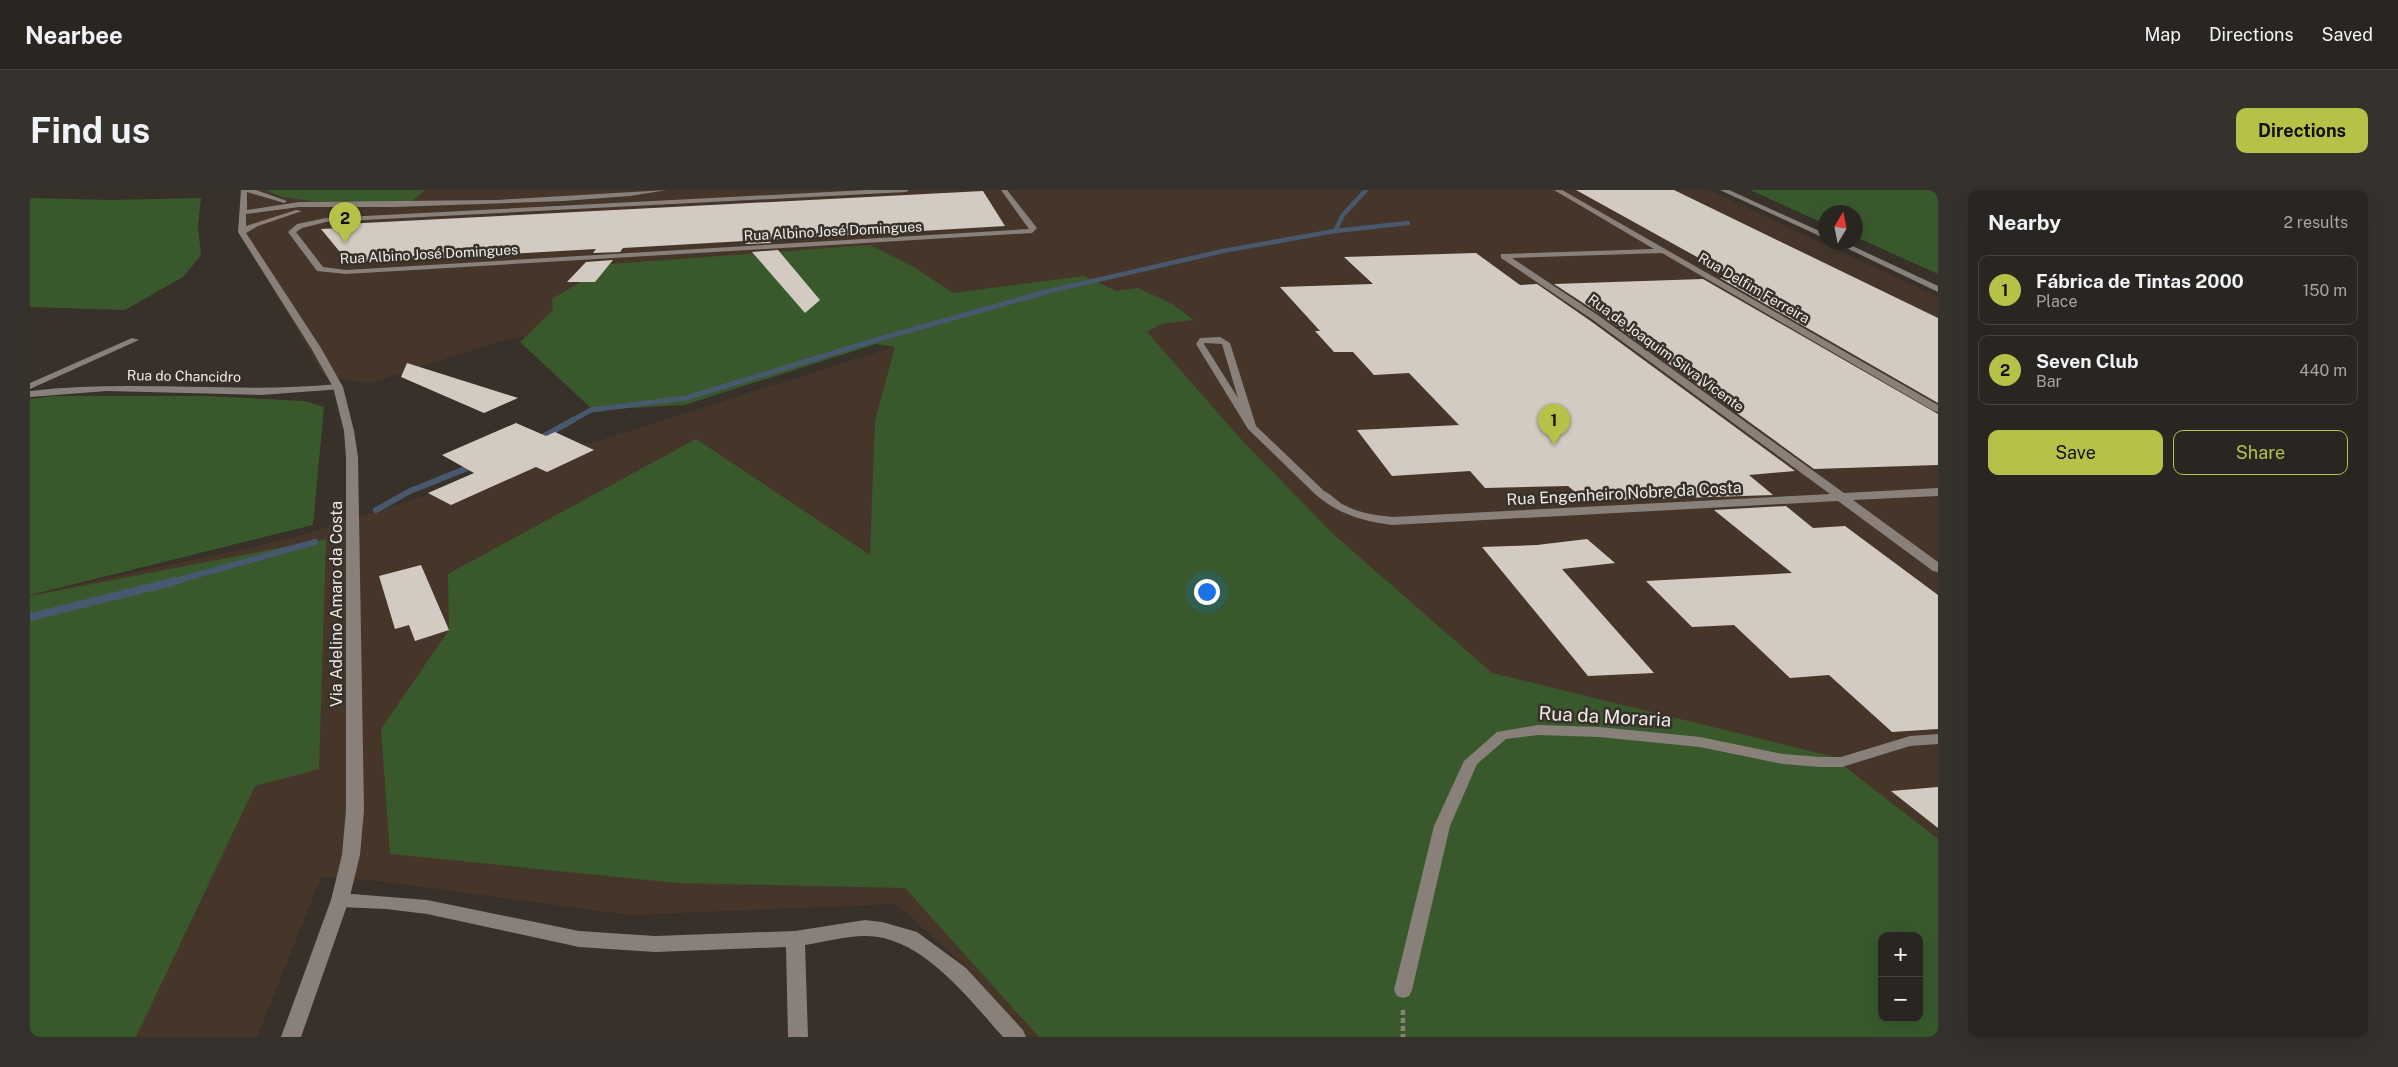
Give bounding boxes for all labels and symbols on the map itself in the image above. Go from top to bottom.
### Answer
pin: 2 [329,202,361,243]
north arrow [1818,205,1863,250]
street label: Rua Albino José Domingues [743,218,923,244]
street label: Rua Albino José Domingues [339,241,519,267]
street label: Rua Delfim Ferreira [1695,250,1813,326]
street label: Rua de Joaquim Silva Vicente [1585,291,1747,415]
street label: Rua do Chancidro [127,367,241,385]
pin: 1 [1538,404,1570,445]
street label: Rua Engenheiro Nobre da Costa [1506,478,1742,509]
street label: Via Adelino Amaro da Costa [327,501,346,707]
your location [1194,579,1220,605]
street label: Rua da Moraria [1538,702,1672,730]

